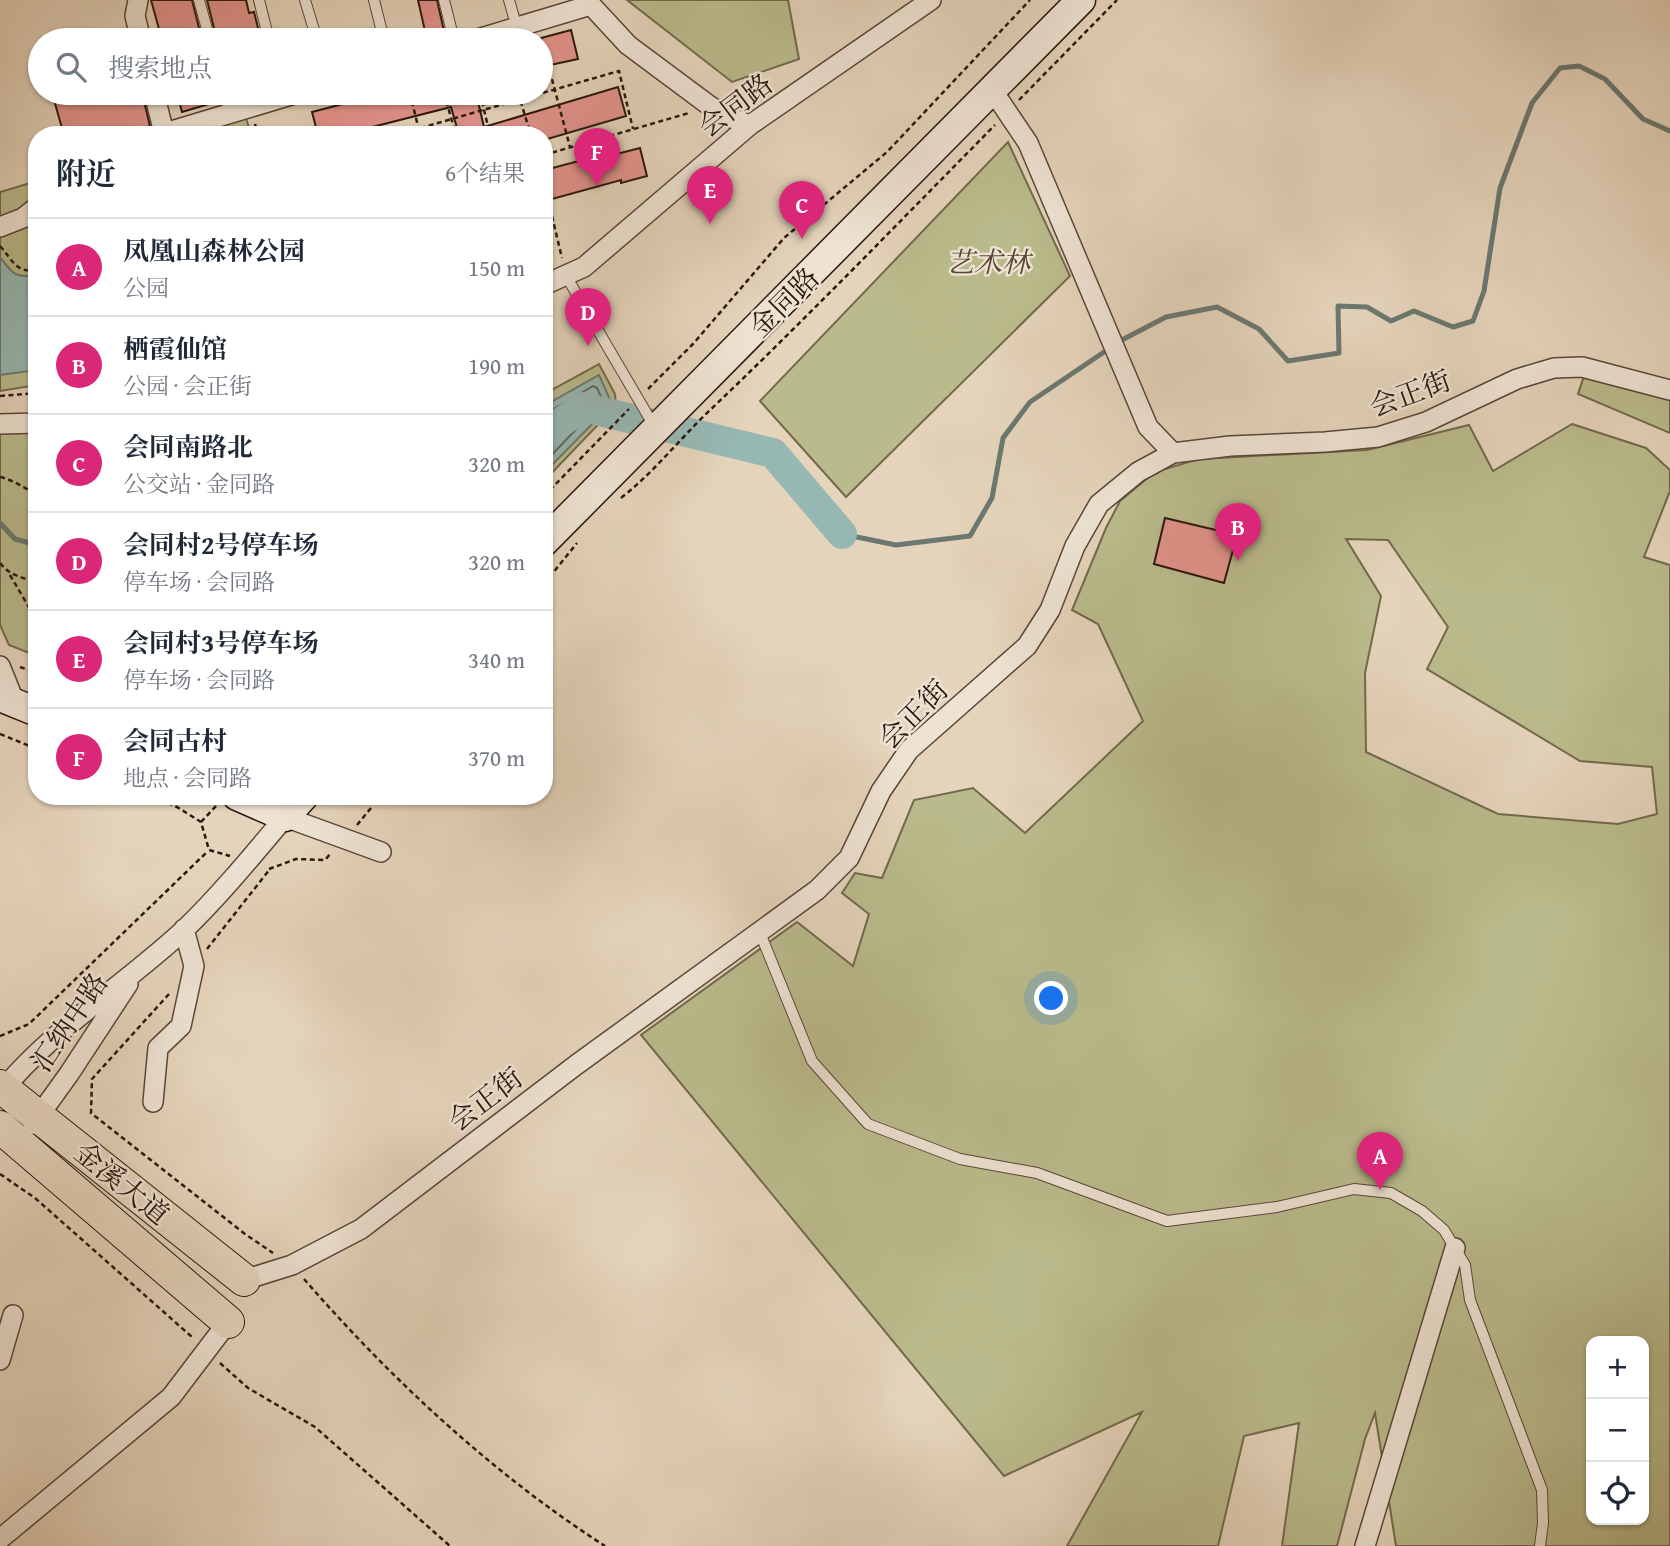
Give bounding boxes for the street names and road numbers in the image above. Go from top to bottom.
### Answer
street label: 会同路 [689,63,781,146]
street label: 金同路 [739,257,828,346]
street label: 会正街 [1363,359,1456,426]
street label: 会正街 [868,669,957,758]
street label: 汇纳中路 [20,964,117,1080]
street label: 会正街 [439,1057,531,1140]
street label: 金溪大道 [66,1131,179,1234]

